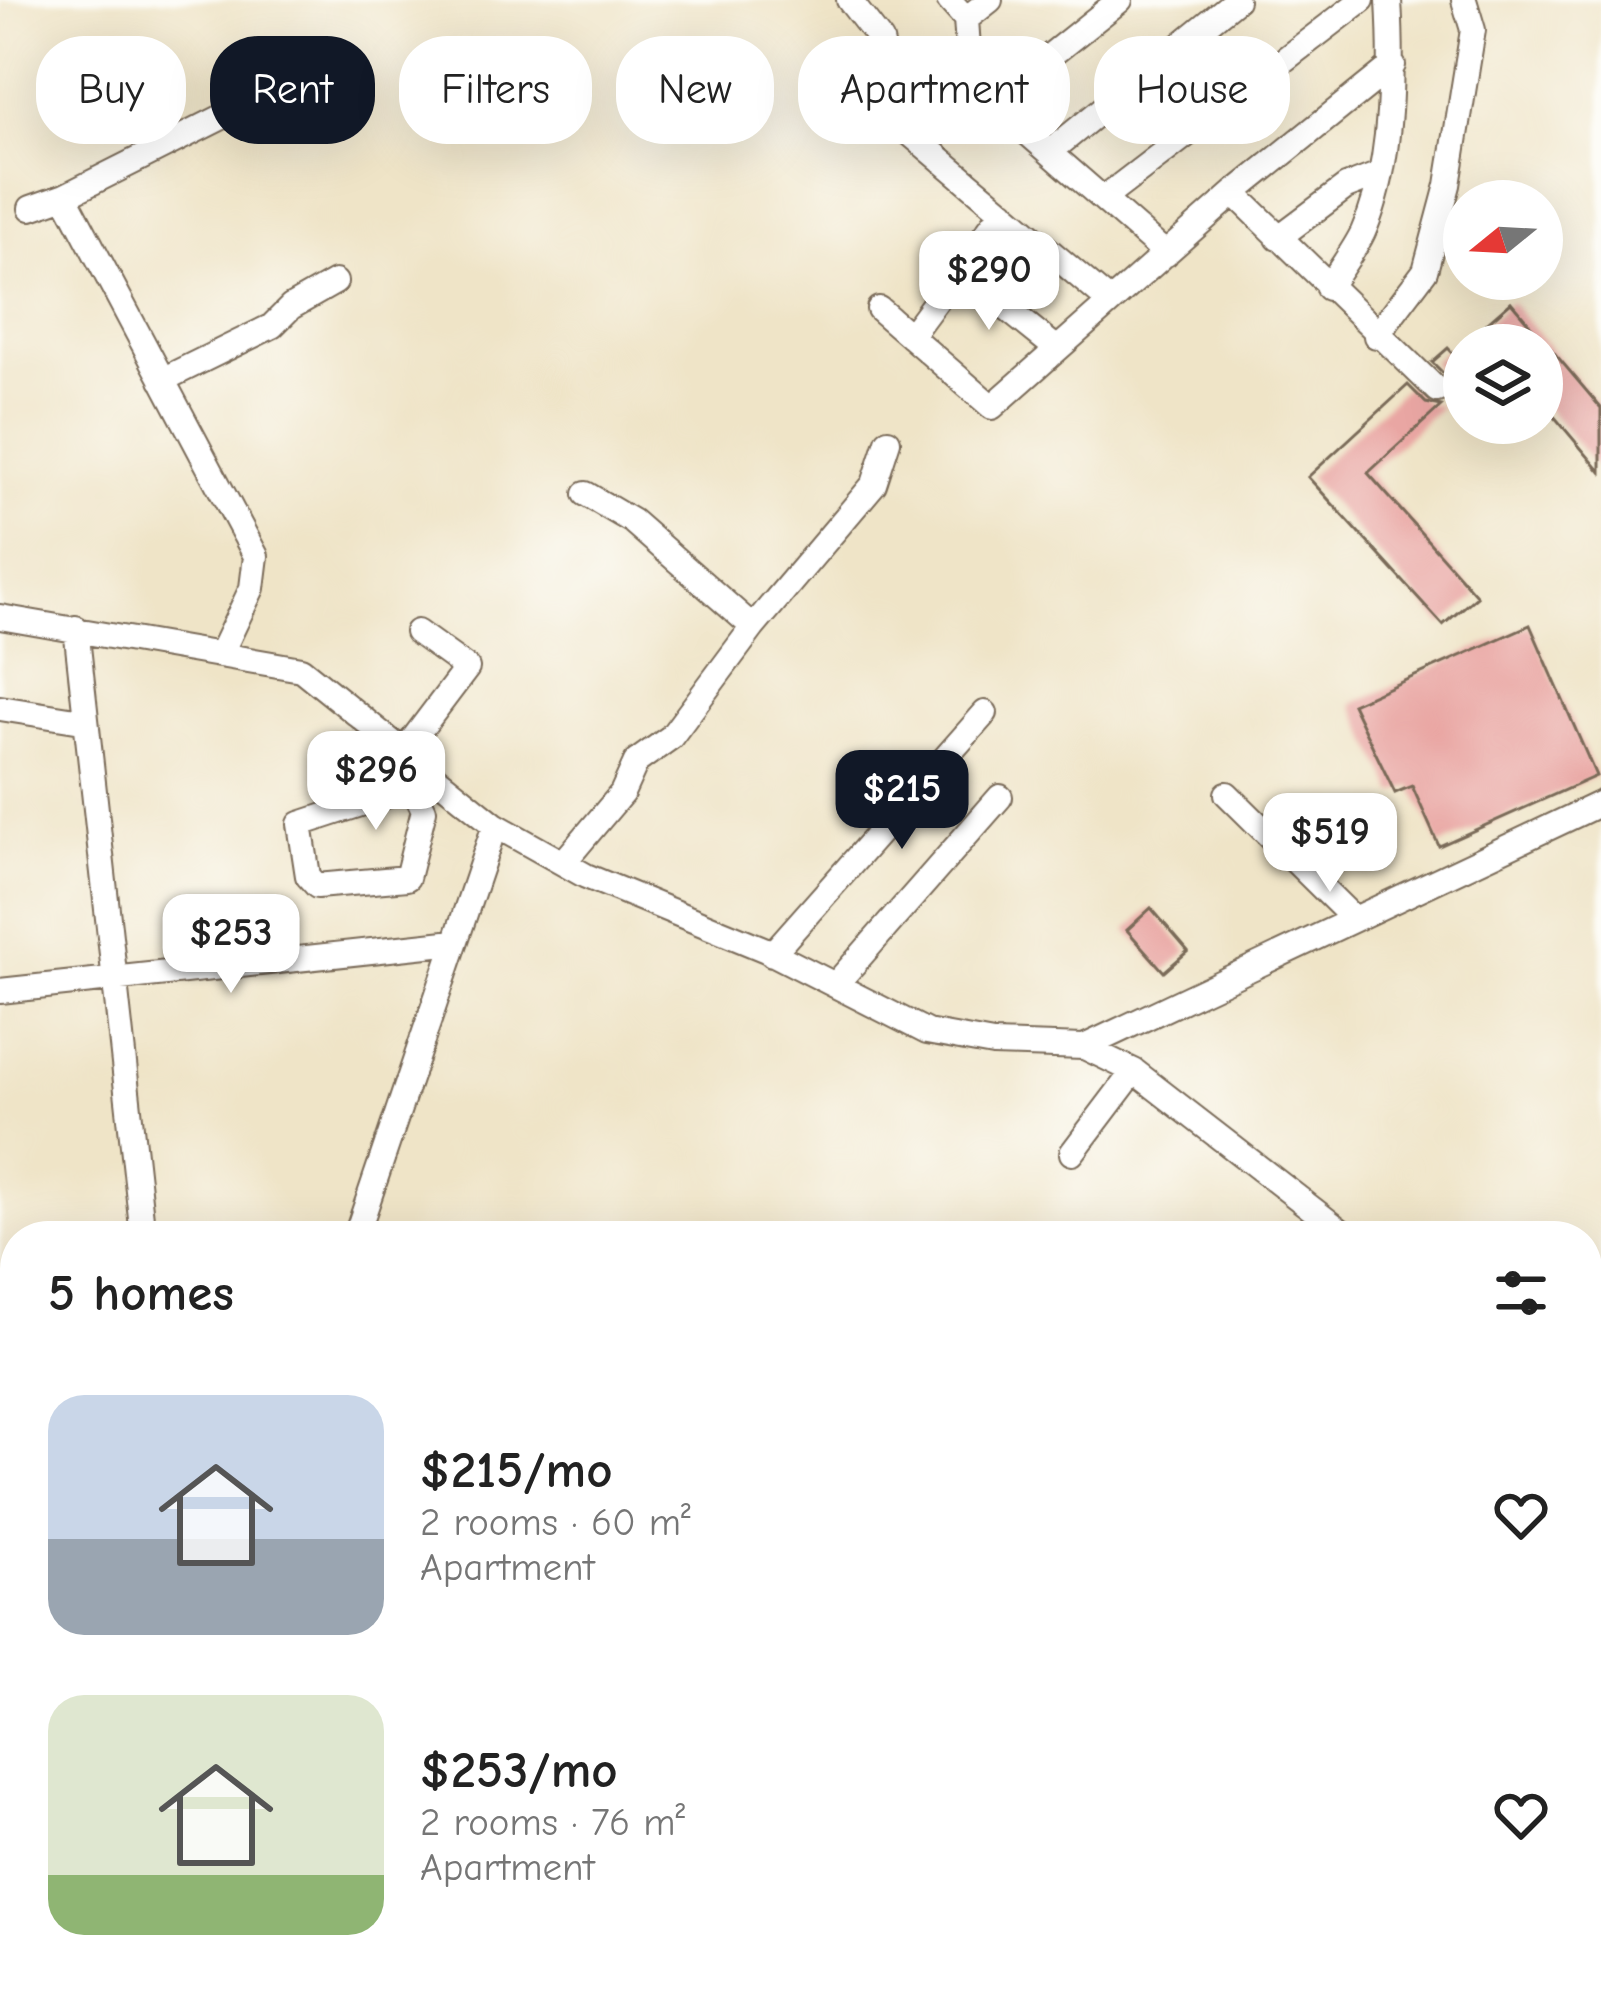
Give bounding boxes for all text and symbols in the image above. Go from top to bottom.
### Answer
chip: Buy [36,36,186,144]
chip: Rent [210,36,375,144]
chip: Filters [399,36,592,144]
chip: New [616,36,774,144]
chip: Apartment [798,36,1070,144]
chip: House [1094,36,1290,144]
north arrow [1443,180,1563,300]
map controls [1443,180,1563,444]
pin: $290 [918,231,1060,333]
text: $290 [946,247,1032,292]
button: layers [1443,324,1563,444]
pin: $296 [305,731,447,833]
text: $296 [334,747,418,792]
pin: $215 [831,750,973,852]
text: $215 [863,766,941,811]
pin: $519 [1259,793,1401,895]
text: $519 [1290,809,1370,854]
pin: $253 [160,894,302,996]
text: $253 [190,910,272,955]
icon: filters [1488,1260,1554,1326]
text: 5 homes [48,1264,234,1323]
text: $215/mo [420,1441,613,1500]
icon: home [144,1443,288,1587]
icon: heart [1488,1482,1554,1548]
text: 2 rooms · 60 m² [420,1500,691,1545]
text: Apartment [420,1545,595,1590]
text: $253/mo [420,1741,618,1800]
icon: home [144,1743,288,1887]
icon: heart [1488,1782,1554,1848]
text: 2 rooms · 76 m² [420,1800,685,1845]
text: Apartment [420,1845,595,1890]

